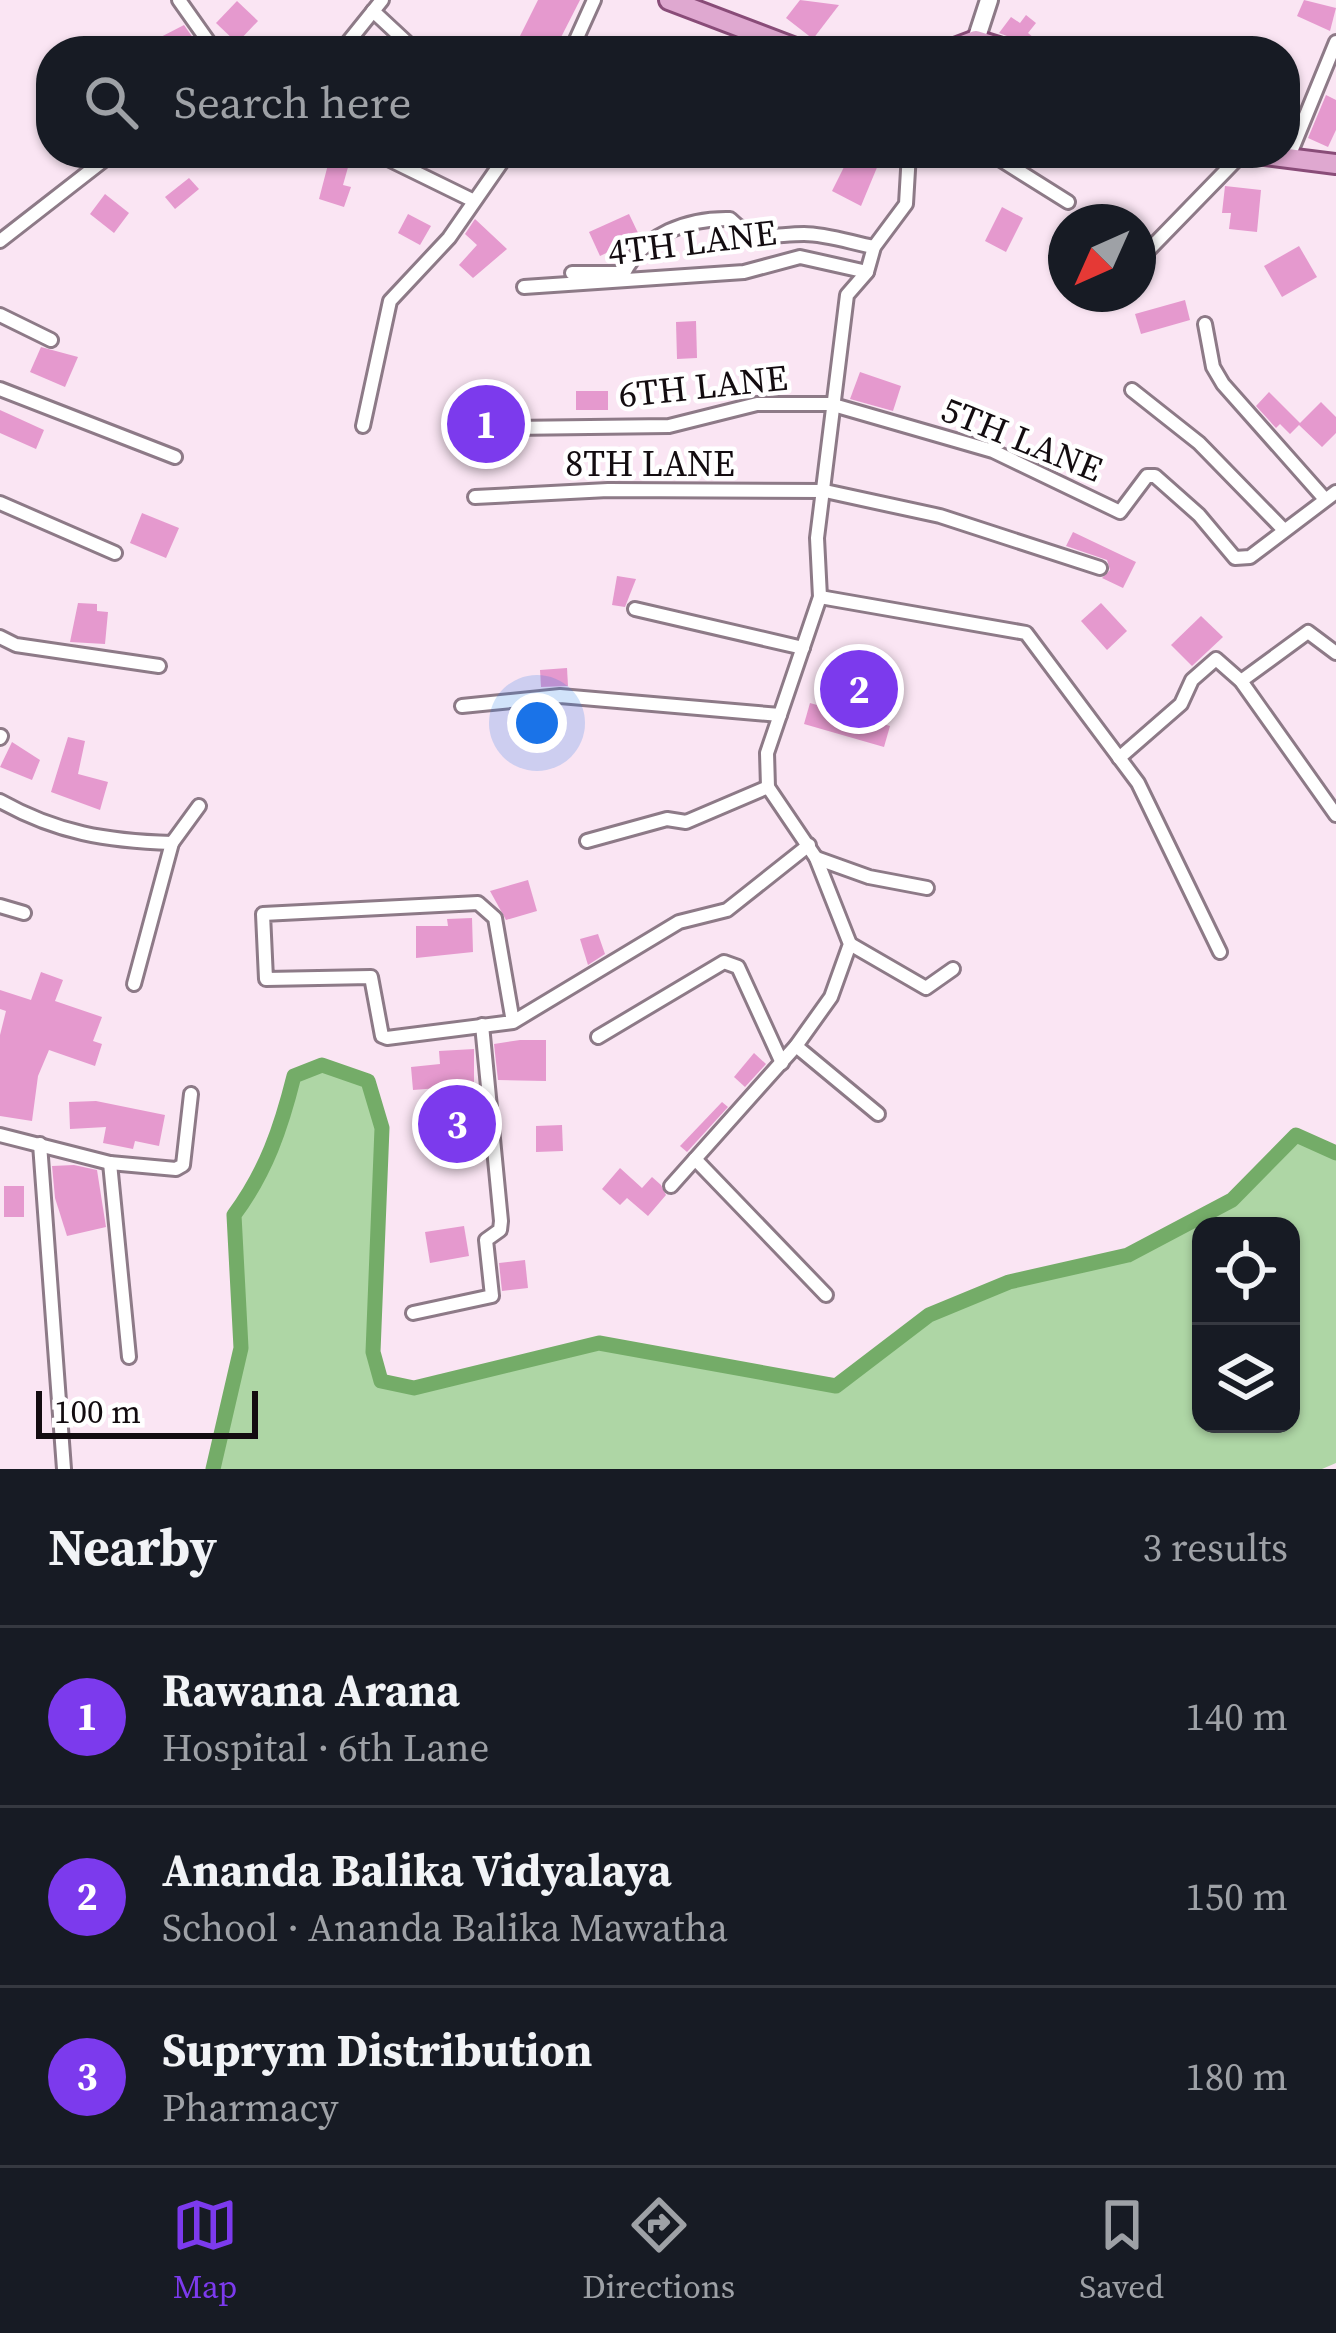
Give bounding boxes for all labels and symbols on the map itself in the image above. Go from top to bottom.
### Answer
north arrow [1048,204,1156,312]
street label: 4TH LANE [605,207,779,277]
street label: 6TH LANE [616,353,790,419]
pin: 1 [447,379,525,469]
street label: 5TH LANE [934,385,1110,493]
street label: 8TH LANE [565,439,735,488]
pin: 2 [820,644,898,734]
your location [507,693,567,753]
pin: 3 [418,1079,496,1169]
scale bar [36,1385,258,1438]

